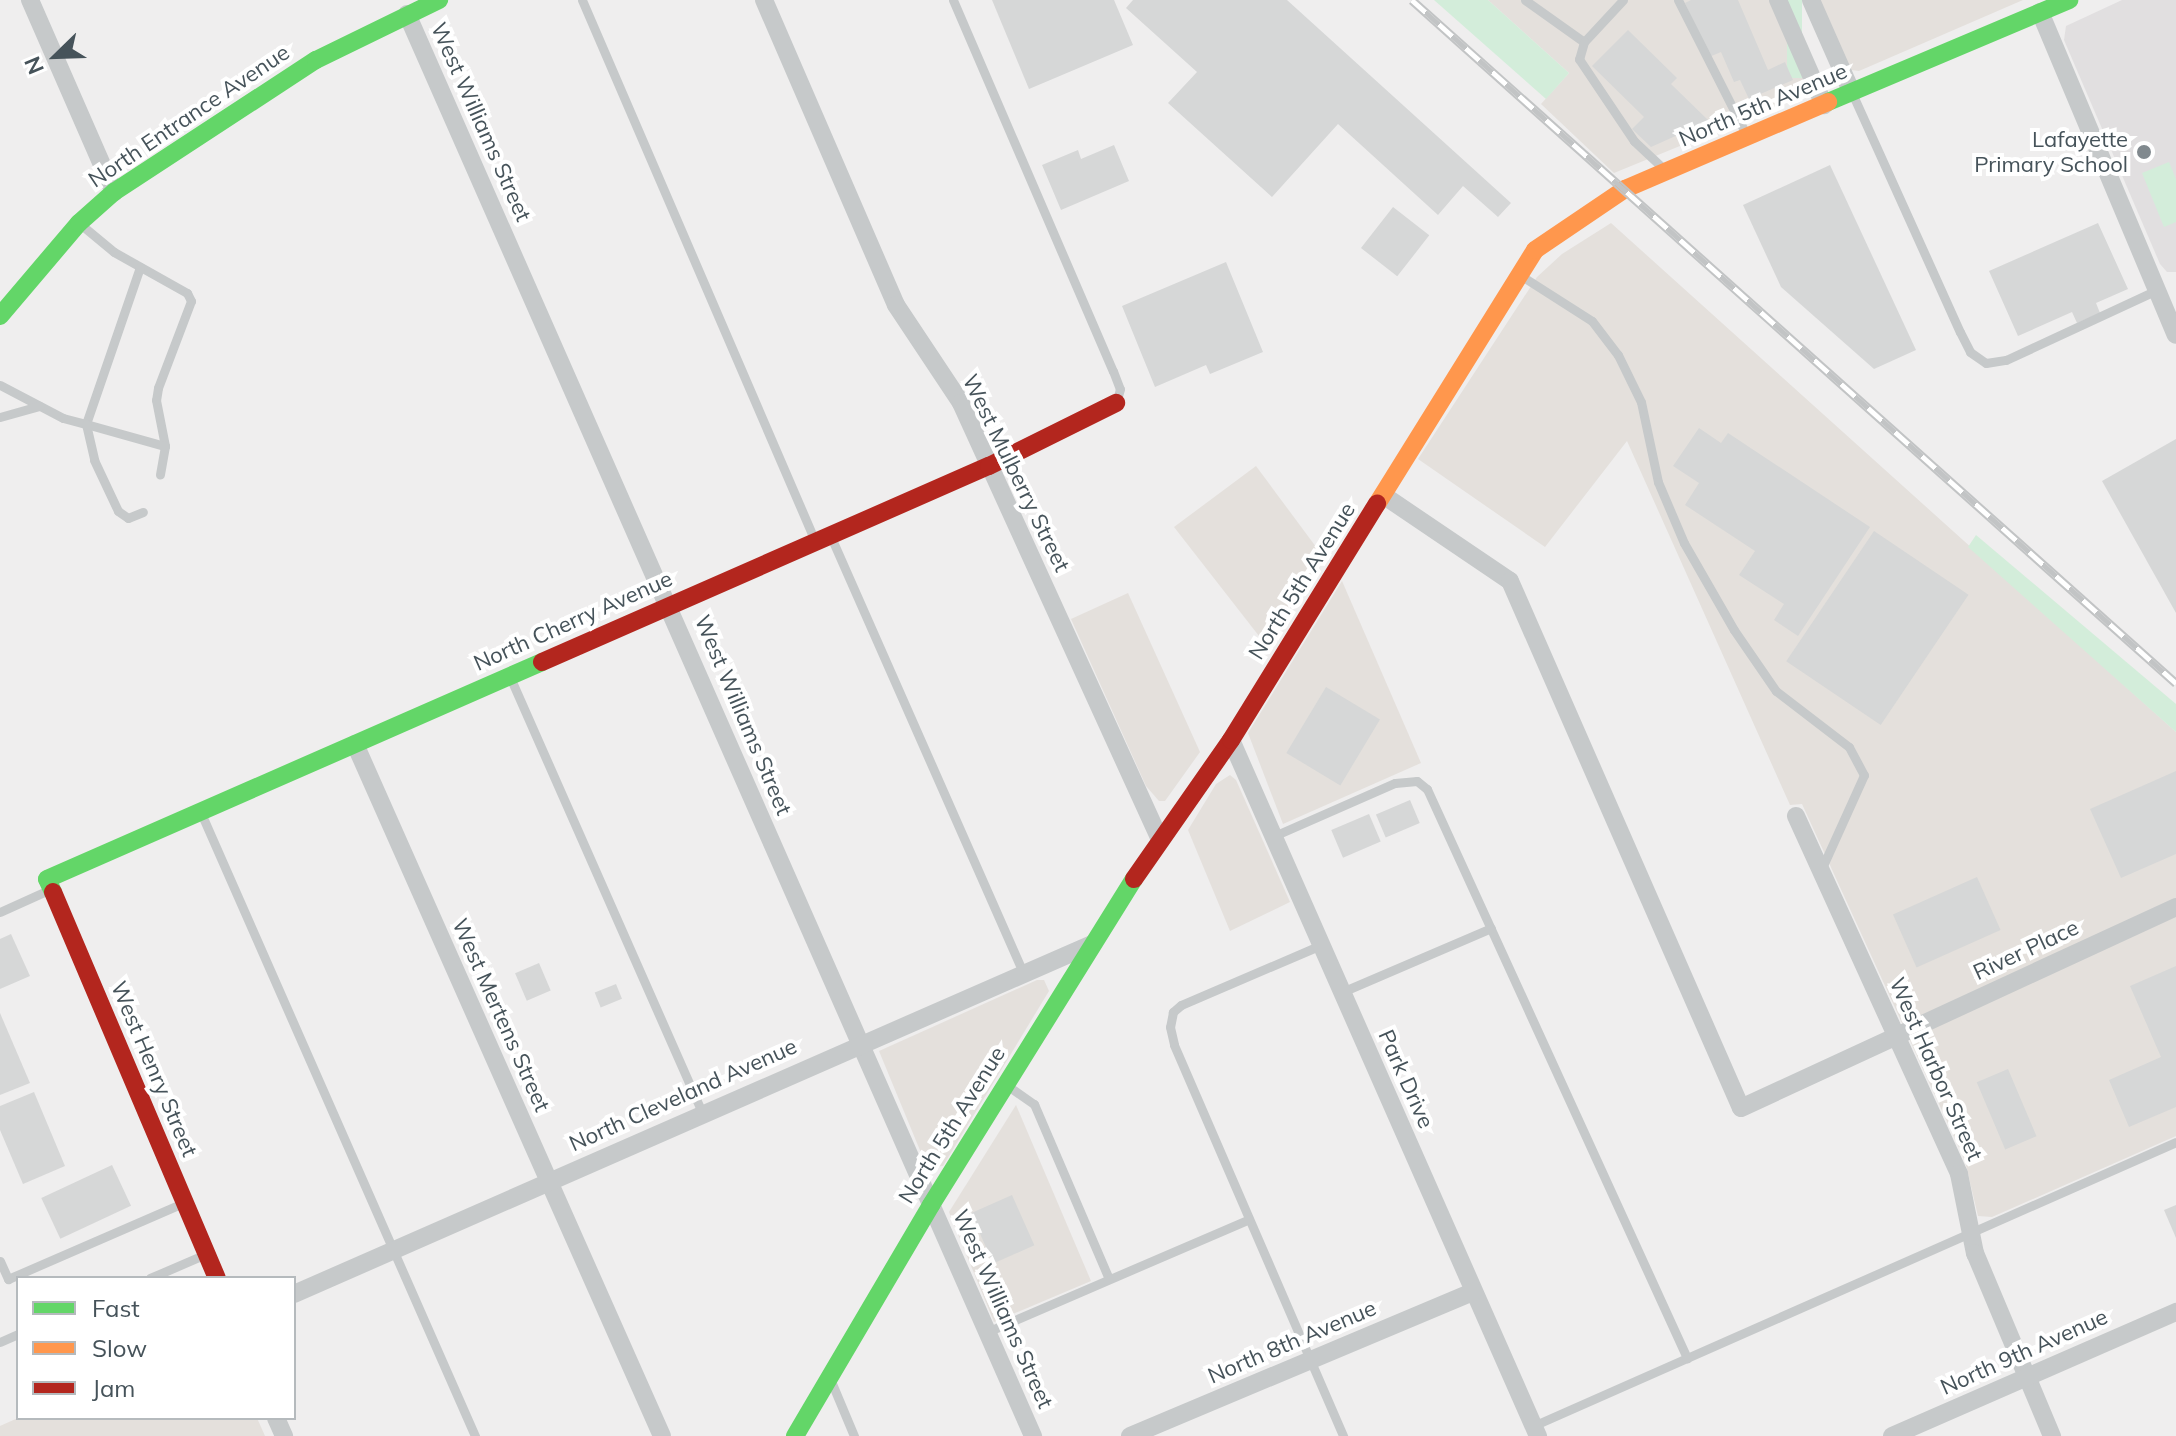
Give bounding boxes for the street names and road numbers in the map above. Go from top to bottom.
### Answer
street label: West Williams Street [425,19,537,225]
street label: North Entrance Avenue [84,39,294,193]
street label: North 5th Avenue [1675,58,1851,152]
street label: West Mulberry Street [957,370,1075,576]
street label: North 5th Avenue [1243,498,1361,664]
street label: North Cherry Avenue [470,565,676,677]
street label: West Williams Street [689,611,797,819]
street label: West Mertens Street [446,914,556,1116]
street label: River Place [1969,914,2083,986]
street label: West Harbor Street [1884,973,1988,1165]
street label: West Henry Street [105,977,203,1161]
street label: Park Drive [1373,1026,1439,1132]
street label: North Cleveland Avenue [565,1033,801,1157]
street label: North 5th Avenue [893,1042,1011,1208]
street label: West Williams Street [947,1206,1059,1412]
street label: North 8th Avenue [1204,1295,1380,1389]
street label: North 9th Avenue [1936,1303,2112,1401]

